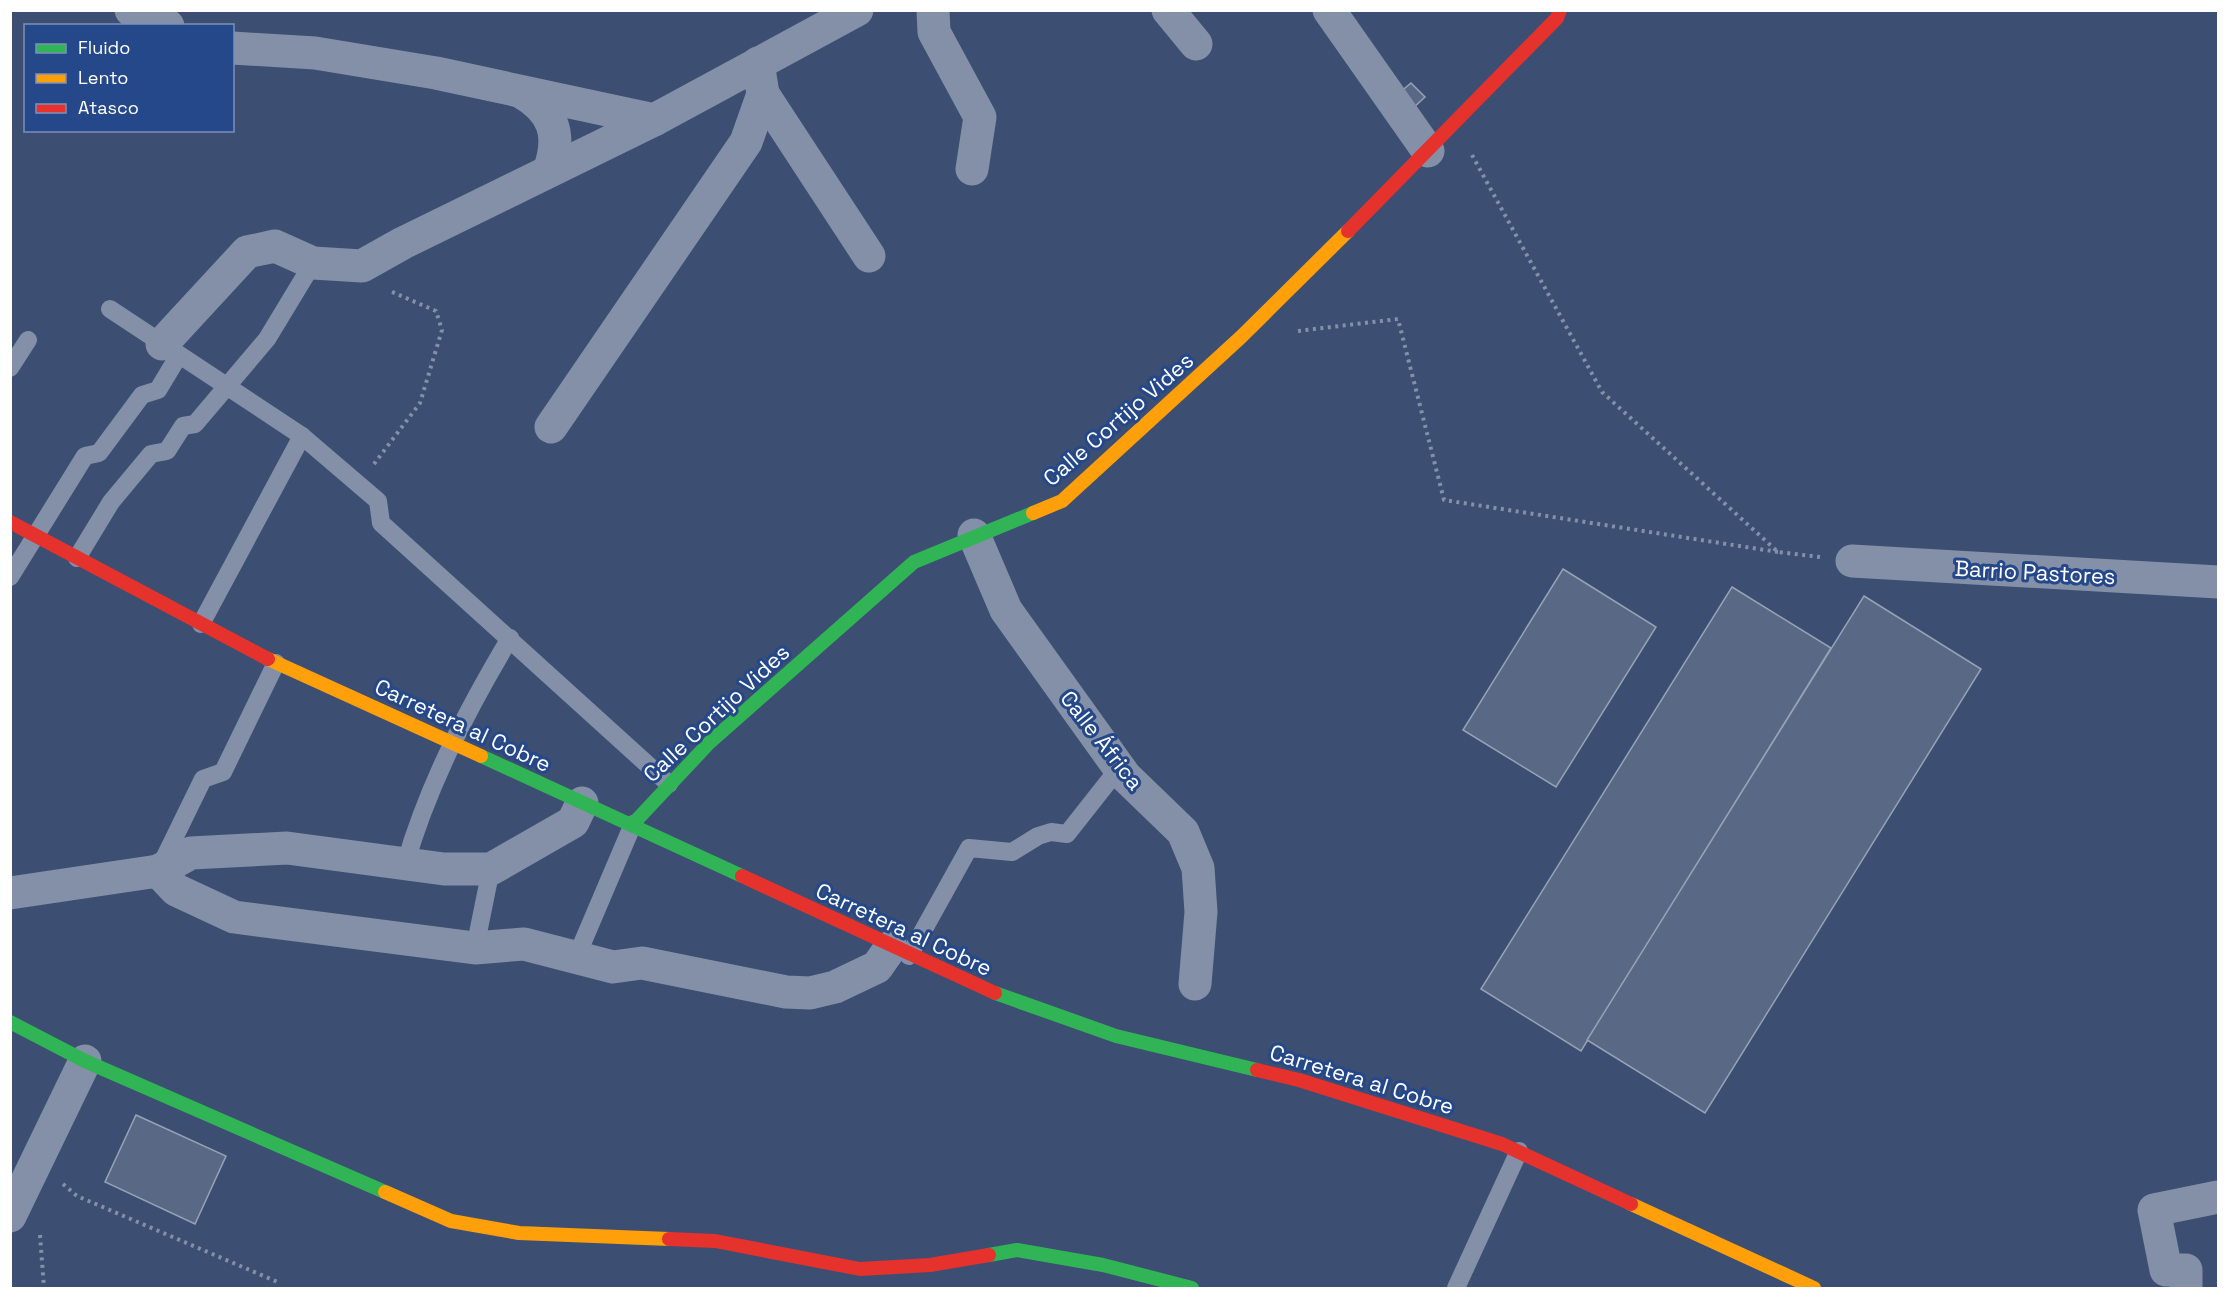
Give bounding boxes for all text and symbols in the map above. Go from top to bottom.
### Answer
legend [24,24,234,132]
text: Fluido [78,36,130,59]
text: Lento [78,66,128,89]
text: Atasco [78,96,139,119]
street label: Calle Cortijo Vides [1037,346,1199,492]
street label: Barrio Pastores [1954,554,2116,590]
street label: Calle Cortijo Vides [637,638,795,788]
street label: Carretera al Cobre [371,672,555,778]
street label: Calle África [1054,685,1150,796]
street label: Carretera al Cobre [812,876,996,982]
street label: Carretera al Cobre [1267,1038,1457,1120]

